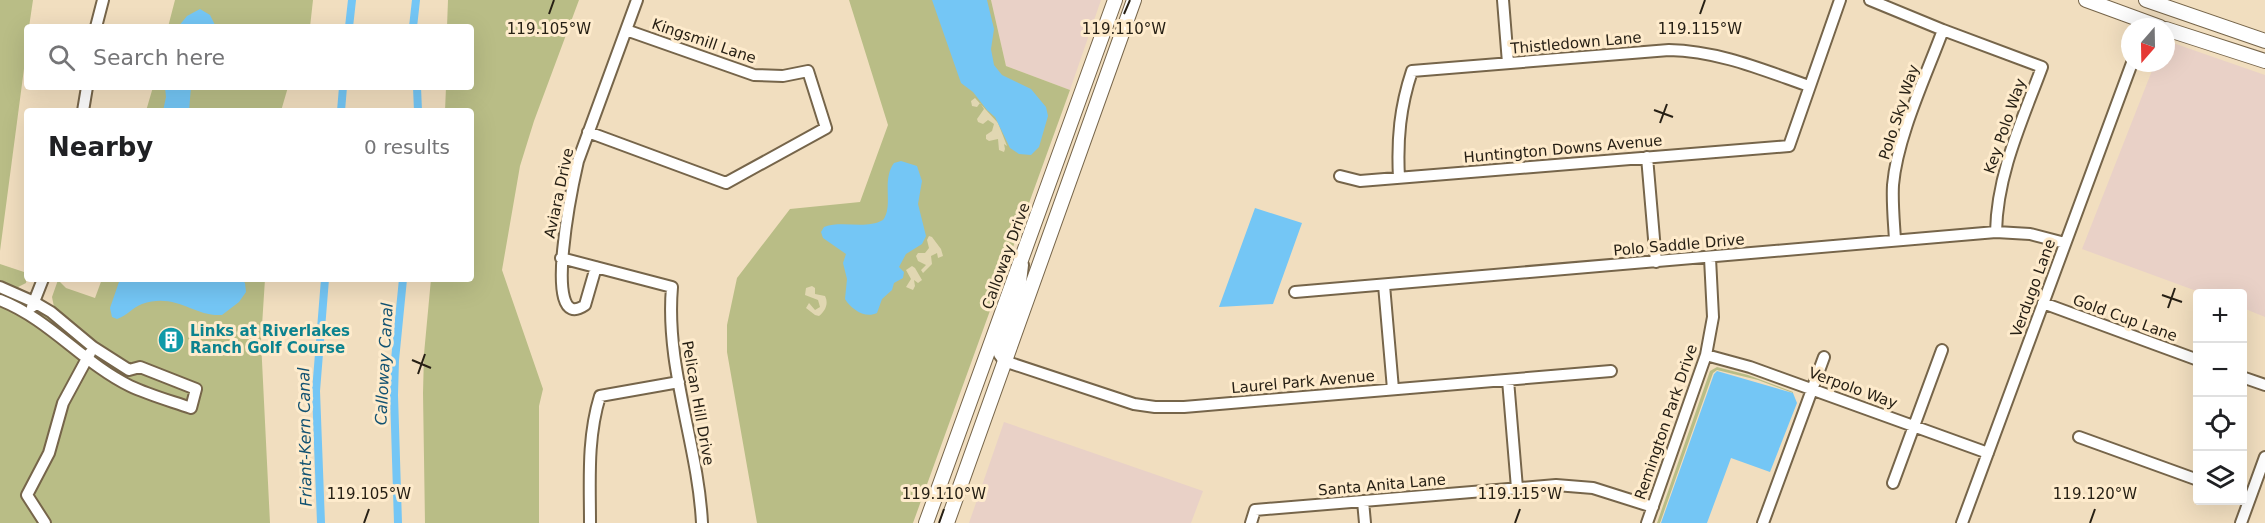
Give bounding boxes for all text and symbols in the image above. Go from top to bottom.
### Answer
street label: Kingsmill Lane [650,15,758,67]
north arrow [2121,18,2175,72]
text: 119.105°W [507,20,591,38]
text: 119.110°W [1082,20,1166,38]
text: 119.115°W [1658,20,1742,38]
search box [24,24,474,90]
street label: Thistledown Lane [1509,28,1642,58]
icon: search [45,41,78,74]
text: Search here [93,45,225,70]
street label: Polo Sky Way [1875,62,1923,162]
street label: Key Polo Way [1980,76,2030,176]
street label: Huntington Downs Avenue [1463,131,1663,167]
text: Nearby [48,132,153,162]
text: 0 results [364,135,450,159]
street label: Aviara Drive [541,146,577,240]
street label: Calloway Drive [978,200,1034,312]
street label: Polo Saddle Drive [1613,230,1745,260]
street label: Verdugo Lane [2007,237,2059,339]
map controls [2193,289,2247,505]
button: + [2193,289,2247,343]
street label: Gold Cup Lane [2070,291,2180,345]
water label: Calloway Canal [371,302,397,426]
place label: Links at Riverlakes Ranch Golf Course [190,322,350,357]
building icon: Links at Riverlakes Ranch Golf Course [156,325,186,355]
street label: Pelican Hill Drive [678,339,718,467]
street label: Remington Park Drive [1631,342,1701,502]
button: − [2193,343,2247,397]
street label: Verpolo Way [1806,364,1900,412]
water label: Friant-Kern Canal [294,367,316,507]
street label: Laurel Park Avenue [1230,367,1376,397]
button: locate [2193,397,2247,451]
button: layers [2193,451,2247,505]
street label: Santa Anita Lane [1317,470,1447,500]
text: 119.105°W [327,485,411,503]
text: 119.110°W [902,485,986,503]
text: 119.115°W [1478,485,1562,503]
text: 119.120°W [2053,485,2137,503]

